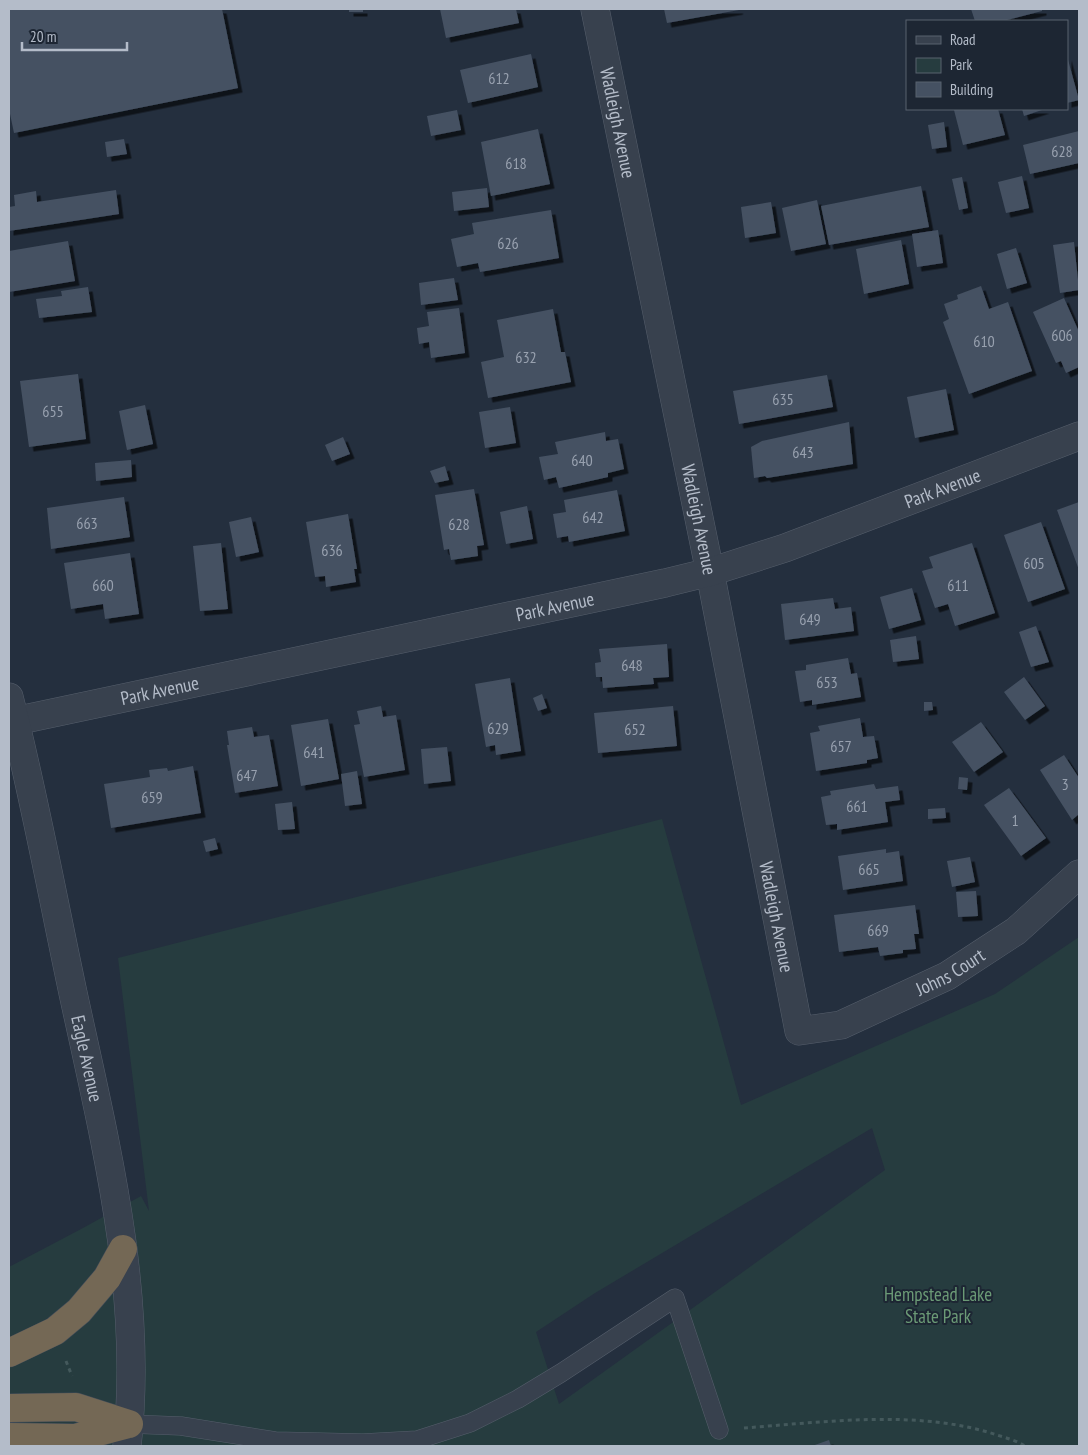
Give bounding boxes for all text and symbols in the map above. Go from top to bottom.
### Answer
scale bar [22,20,128,52]
legend [906,20,1068,110]
text: 20 m [30,27,56,46]
text: Road [950,30,976,49]
text: Park [950,55,972,74]
street label: Wadleigh Avenue [595,65,641,180]
house number: 612 [488,68,510,88]
text: Building [950,80,993,99]
house number: 628 [1051,141,1073,161]
house number: 618 [505,153,527,173]
house number: 626 [497,233,519,253]
house number: 606 [1051,325,1073,345]
house number: 610 [973,331,995,351]
house number: 632 [515,347,537,367]
house number: 635 [772,389,794,409]
house number: 655 [42,401,64,421]
house number: 643 [792,442,814,462]
house number: 640 [571,450,593,470]
street label: Wadleigh Avenue [676,462,722,577]
street label: Park Avenue [901,463,984,513]
house number: 642 [582,507,604,527]
house number: 663 [76,513,98,533]
house number: 628 [448,514,470,534]
house number: 636 [321,540,343,560]
house number: 605 [1023,553,1045,573]
house number: 660 [92,575,114,595]
house number: 611 [947,575,969,595]
street label: Park Avenue [514,586,596,626]
house number: 649 [799,609,821,629]
house number: 648 [621,655,643,675]
street label: Park Avenue [118,670,201,710]
house number: 653 [816,672,838,692]
house number: 629 [487,718,509,738]
house number: 652 [624,719,646,739]
house number: 657 [830,736,852,756]
house number: 641 [303,742,325,762]
house number: 647 [236,765,258,785]
house number: 3 [1061,774,1069,794]
house number: 659 [141,787,163,807]
house number: 661 [846,796,868,816]
house number: 1 [1011,810,1019,830]
street label: Wadleigh Avenue [754,859,799,975]
house number: 665 [858,859,880,879]
house number: 669 [867,920,889,940]
street label: Johns Court [911,942,990,1001]
street label: Eagle Avenue [66,1013,108,1104]
park label: Hempstead Lake State Park [884,1282,992,1328]

